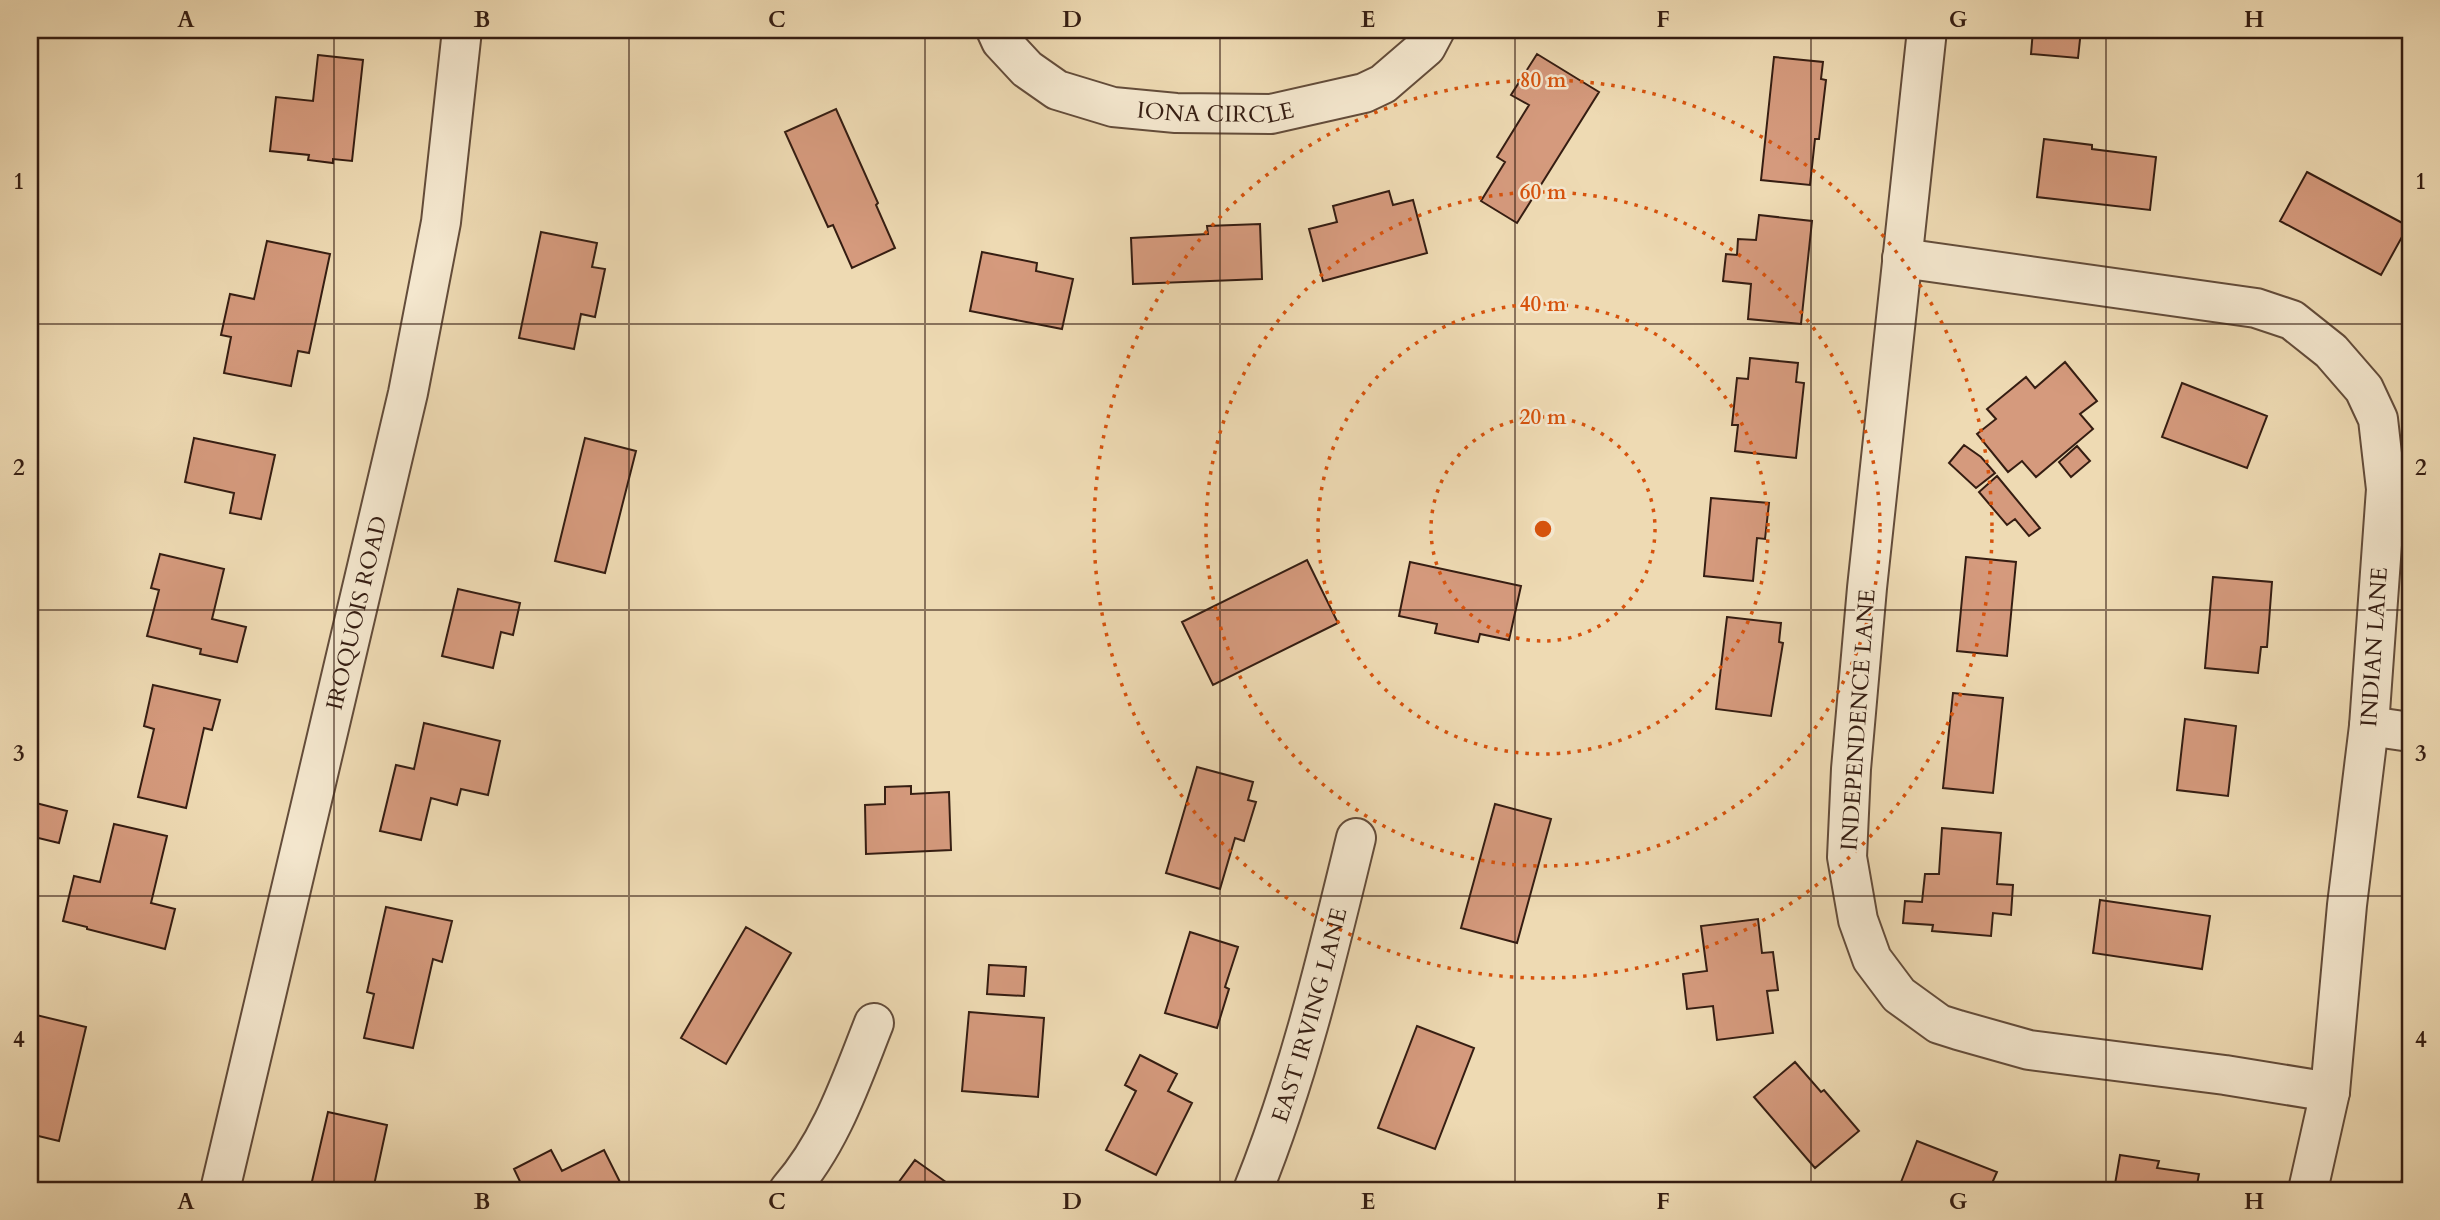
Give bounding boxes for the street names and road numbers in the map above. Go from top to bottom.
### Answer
street label: IONA CIRCLE [1135,94,1297,130]
street label: IROQUOIS ROAD [318,513,394,713]
street label: INDIAN LANE [2353,566,2395,728]
street label: INDEPENDENCE LANE [1833,588,1883,852]
street label: EAST IRVING LANE [1264,904,1354,1126]

